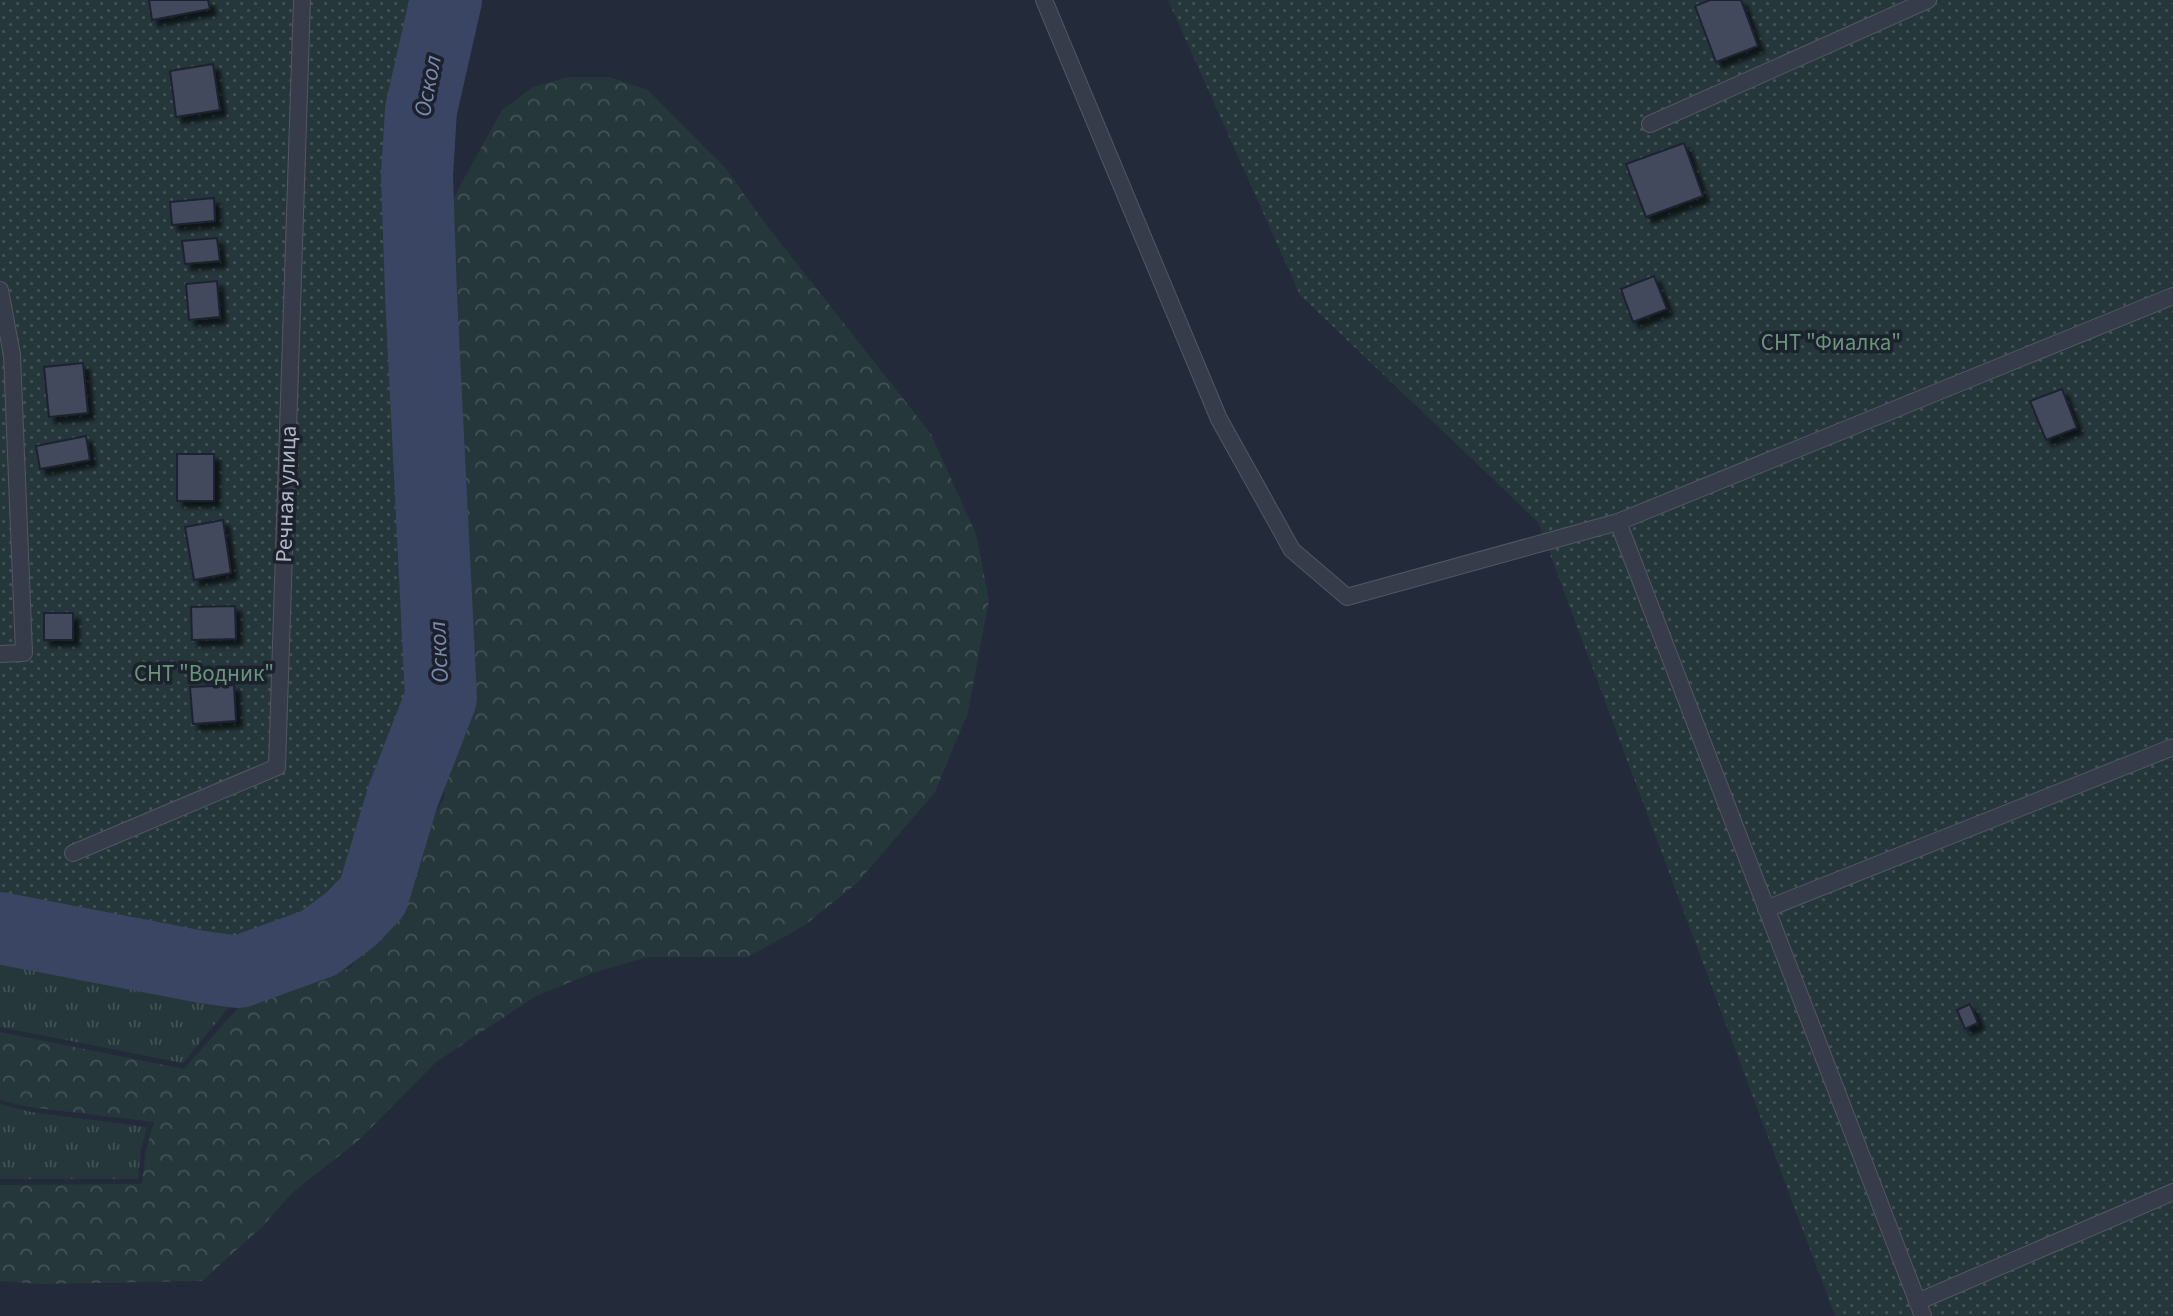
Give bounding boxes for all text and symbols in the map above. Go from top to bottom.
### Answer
water label: Оскол [405,52,451,120]
park label: СНТ "Фиалка" [1761,326,1901,359]
street label: Речная улица [267,425,305,563]
water label: Оскол [420,620,458,684]
park label: СНТ "Водник" [134,657,274,690]

